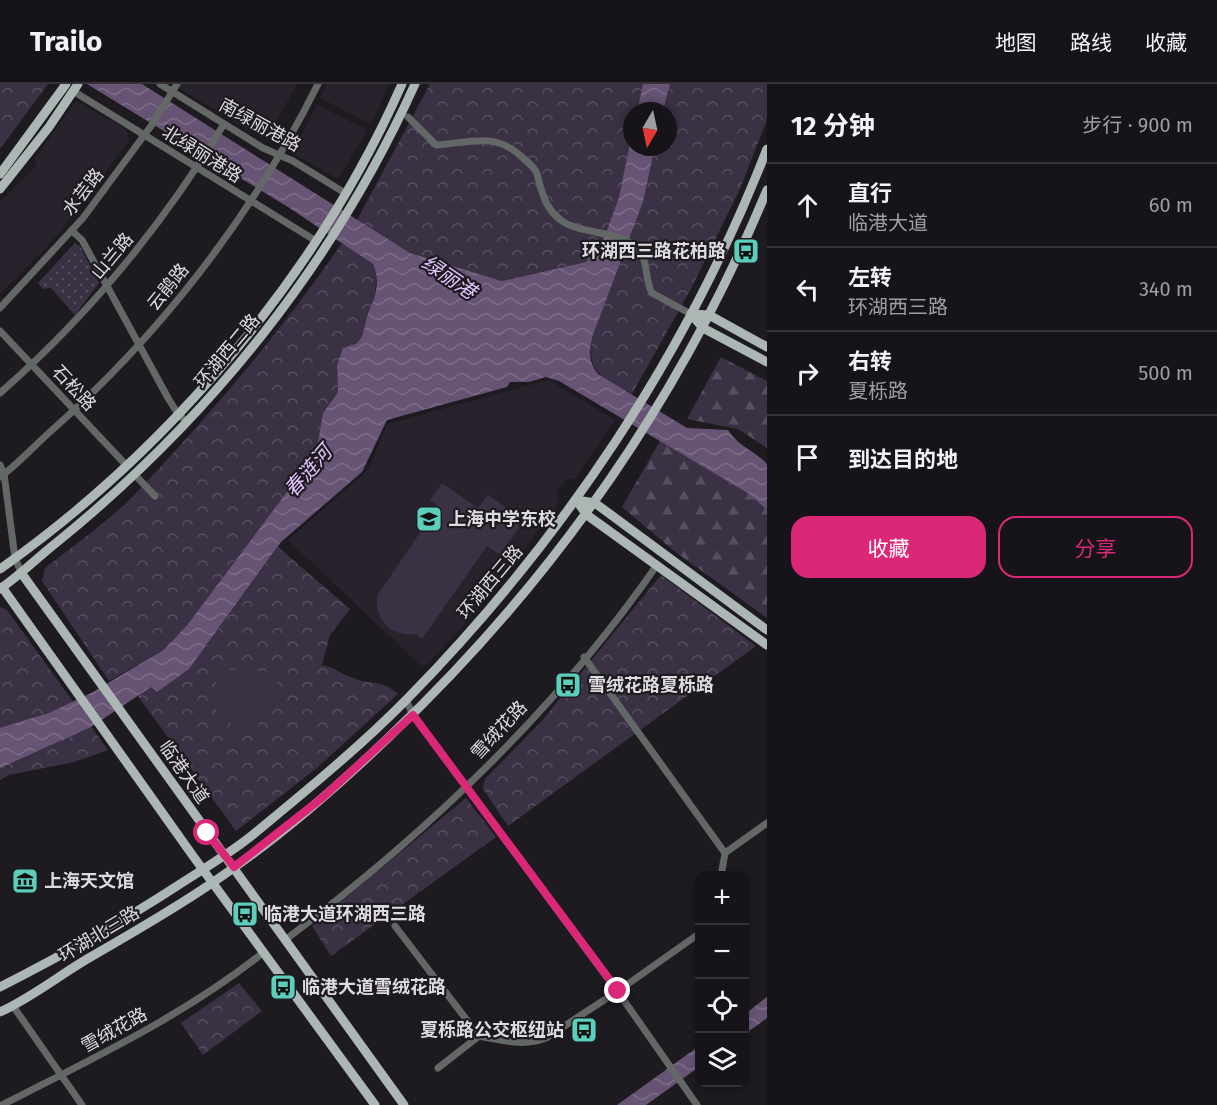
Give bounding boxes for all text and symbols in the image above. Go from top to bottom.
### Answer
text: Trailo [30,25,102,58]
text: 地图 [995,30,1037,56]
text: 路线 [1070,30,1112,56]
text: 收藏 [1145,30,1187,56]
street label: 南绿丽港路 [215,94,305,156]
north arrow [623,102,677,156]
text: 12 分钟 [791,111,875,142]
text: 步行 · 900 m [1082,113,1193,137]
street label: 北绿丽港路 [158,121,246,187]
street label: 水芸路 [58,164,108,220]
text: 直行 [848,180,892,207]
icon: ahead [791,189,824,222]
text: 60 m [1149,193,1193,217]
text: 临港大道 [848,211,928,235]
street label: 山兰路 [86,228,138,284]
bus stop icon: 环湖西三路花柏路 [731,236,761,266]
place label: 环湖西三路花柏路 [582,240,726,262]
water label: 绿丽港 [417,250,483,305]
street label: 云鹃路 [142,259,194,315]
text: 左转 [848,264,892,291]
icon: left [791,273,824,306]
text: 340 m [1139,277,1193,301]
text: 环湖西三路 [848,295,948,319]
street label: 环湖西二路 [190,309,264,393]
text: 右转 [848,348,892,375]
icon: right [791,357,824,390]
street label: 石松路 [48,361,100,415]
text: 500 m [1138,361,1193,385]
text: 夏栎路 [848,379,908,403]
water label: 春涟河 [279,437,339,502]
icon: arrive [791,441,824,474]
text: 到达目的地 [848,446,958,473]
school or university icon: 上海中学东校 [414,504,444,534]
place label: 上海中学东校 [448,508,556,530]
button: 收藏 [791,516,986,578]
button: 分享 [998,516,1193,578]
street label: 环湖西三路 [453,540,527,624]
bus stop icon: 雪绒花路夏栎路 [553,670,583,700]
place label: 雪绒花路夏栎路 [588,674,714,696]
street label: 雪绒花路 [466,696,532,764]
street label: 临港大道 [154,736,214,808]
route start [193,819,219,845]
museum icon: 上海天文馆 [10,866,40,896]
place label: 上海天文馆 [44,870,134,892]
map controls [695,871,749,1087]
button: + [695,871,749,925]
bus stop icon: 临港大道环湖西三路 [230,899,260,929]
street label: 环湖北三路 [55,901,143,967]
place label: 临港大道环湖西三路 [264,903,426,925]
button: − [695,925,749,979]
bus stop icon: 临港大道雪绒花路 [268,972,298,1002]
place label: 临港大道雪绒花路 [302,976,446,998]
route end [604,977,630,1003]
button: locate [695,979,749,1033]
street label: 雪绒花路 [77,1003,151,1057]
bus stop icon: 夏栎路公交枢纽站 [569,1015,599,1045]
place label: 夏栎路公交枢纽站 [420,1019,564,1041]
button: layers [695,1033,749,1087]

